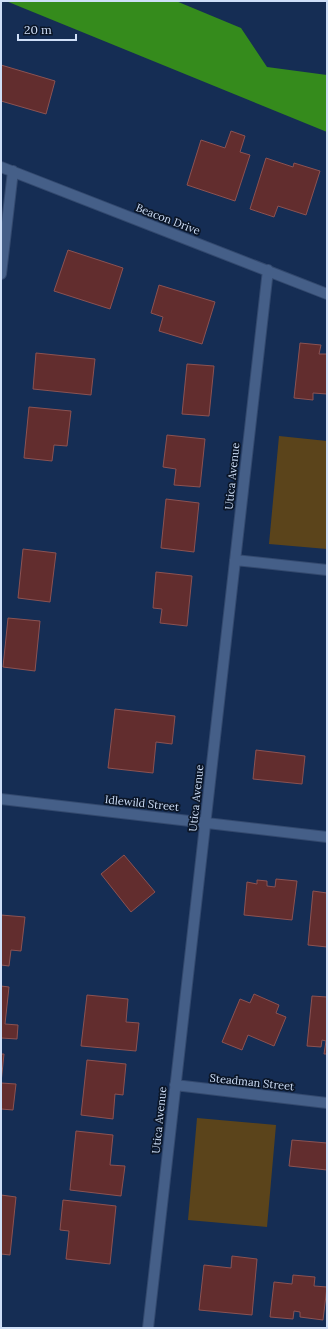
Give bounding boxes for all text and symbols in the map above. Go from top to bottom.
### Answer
scale bar [18,16,76,42]
text: 20 m [24,22,52,37]
street label: Beacon Drive [134,200,202,238]
street label: Utica Avenue [222,442,242,510]
street label: Utica Avenue [186,764,206,832]
street label: Idlewild Street [104,792,181,814]
street label: Steadman Street [209,1071,296,1093]
street label: Utica Avenue [149,1086,169,1154]

